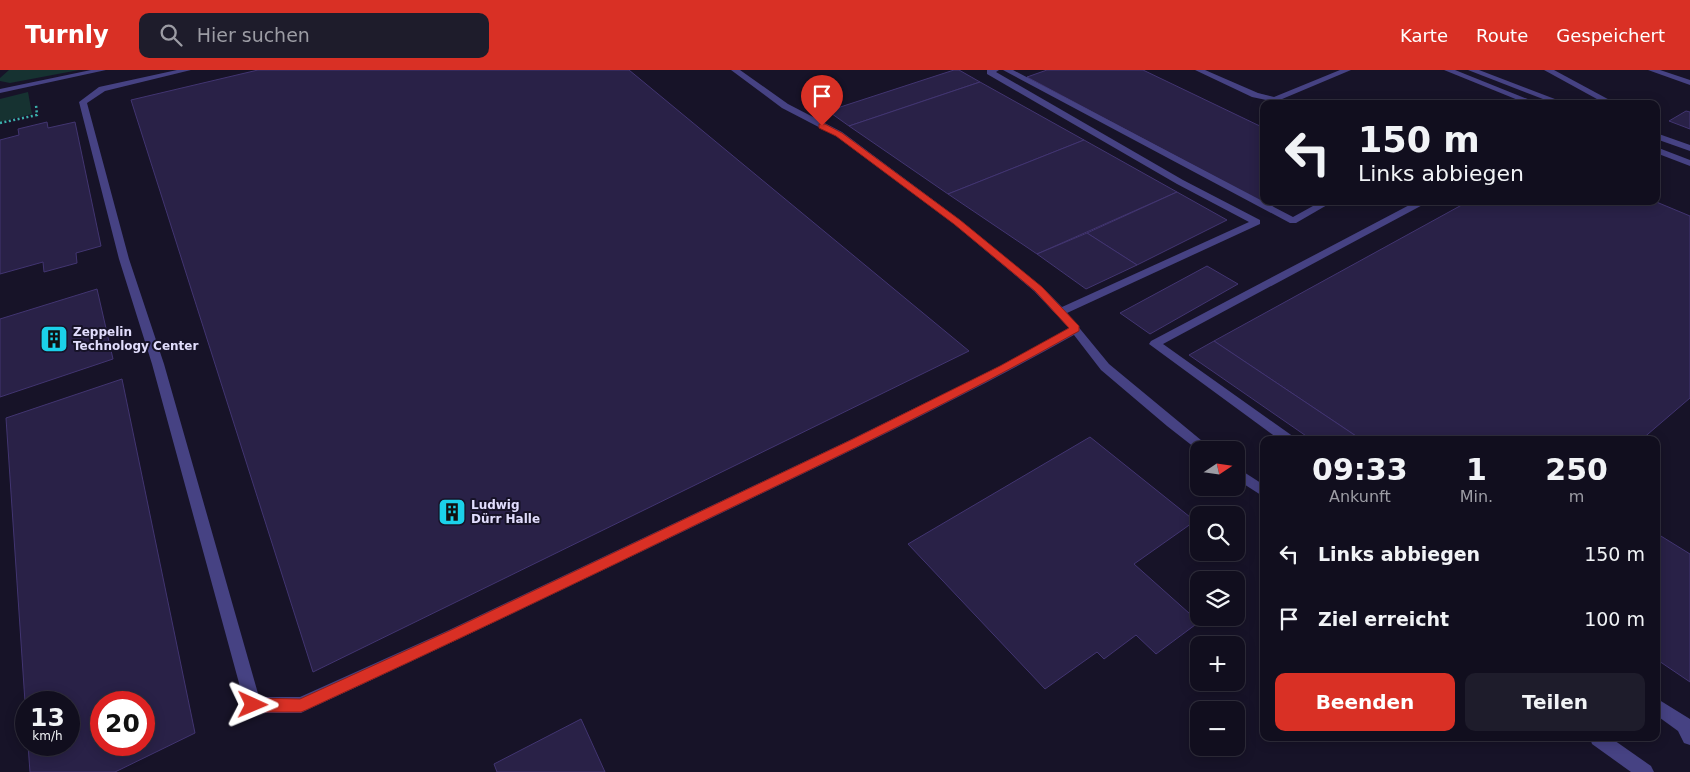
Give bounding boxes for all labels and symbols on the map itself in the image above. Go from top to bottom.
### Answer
pin [801,75,843,126]
building icon: Zeppelin Technology Center [39,324,69,354]
place label: Zeppelin Technology Center [73,325,198,353]
north arrow [1190,441,1245,496]
building icon: Ludwig Dürr Halle [437,497,467,527]
place label: Ludwig Dürr Halle [471,498,540,526]
position arrow [226,678,278,730]
speed limit sign: 20 [90,691,155,756]

